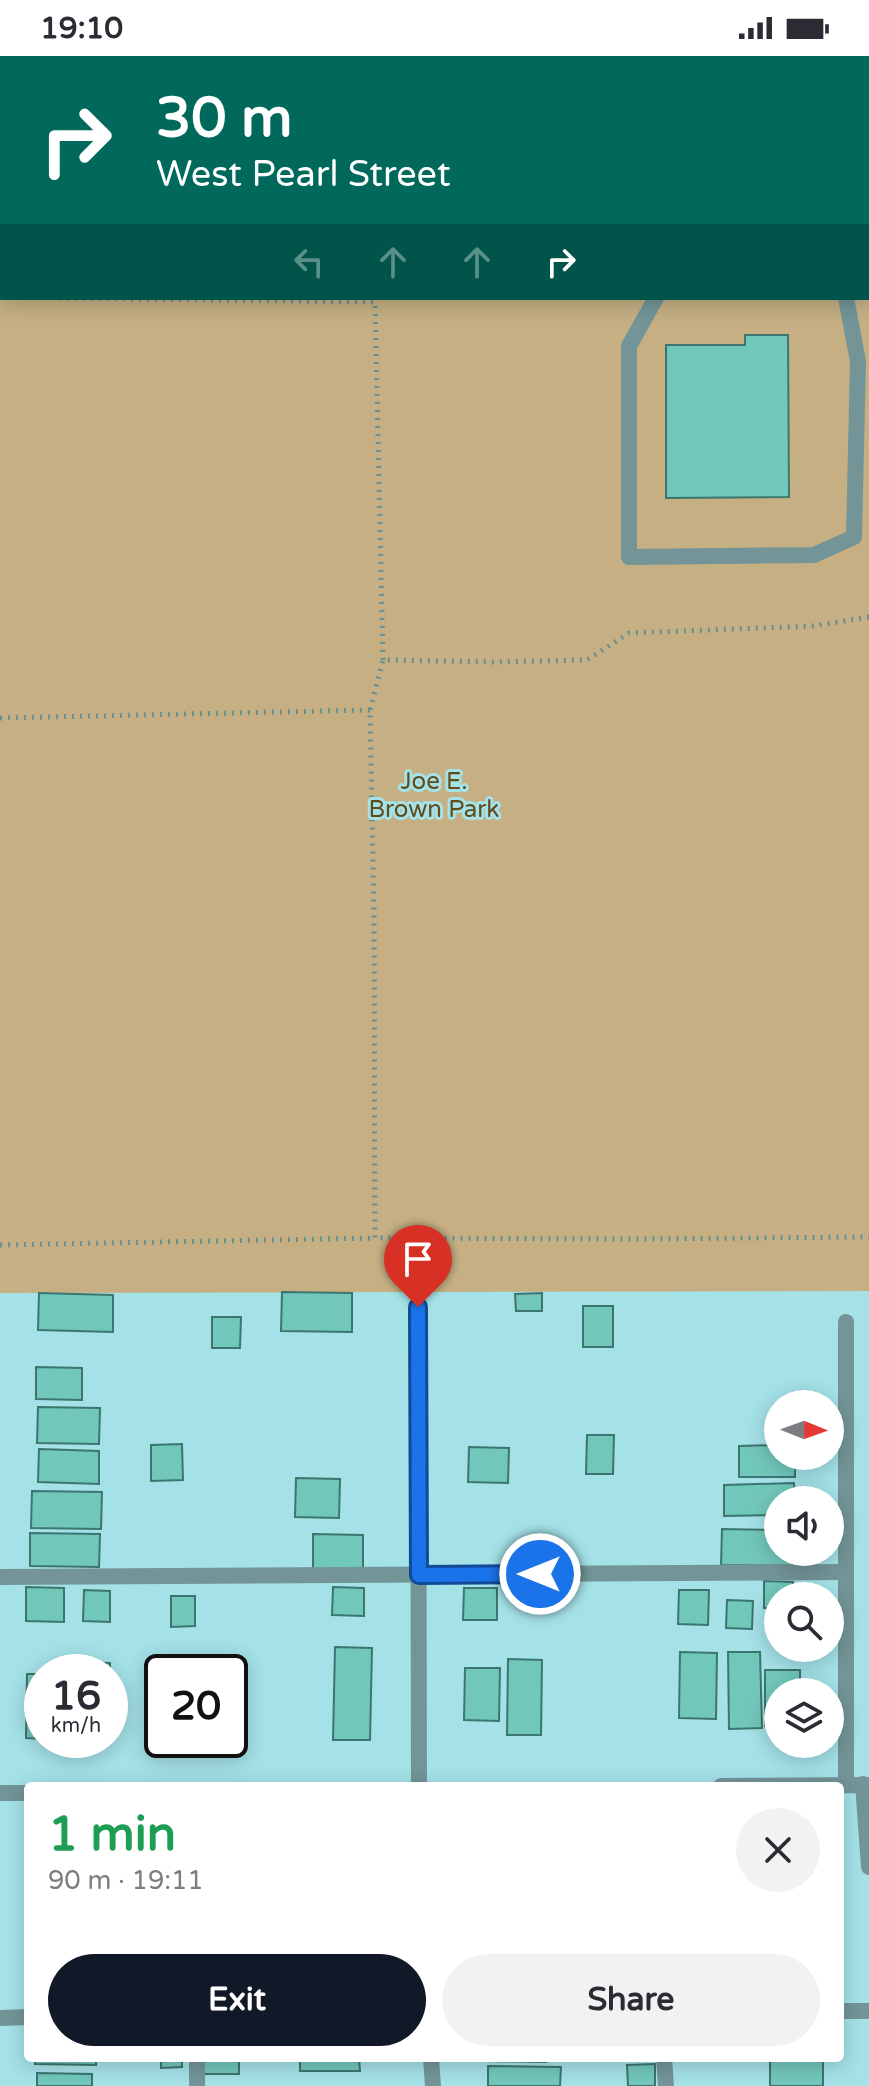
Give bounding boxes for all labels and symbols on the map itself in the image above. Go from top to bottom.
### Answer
park label: Joe E. Brown Park [369,767,499,824]
pin [384,1225,452,1307]
north arrow [764,1390,844,1470]
position arrow [498,1532,582,1616]
speed limit sign: 20 [144,1654,248,1758]

